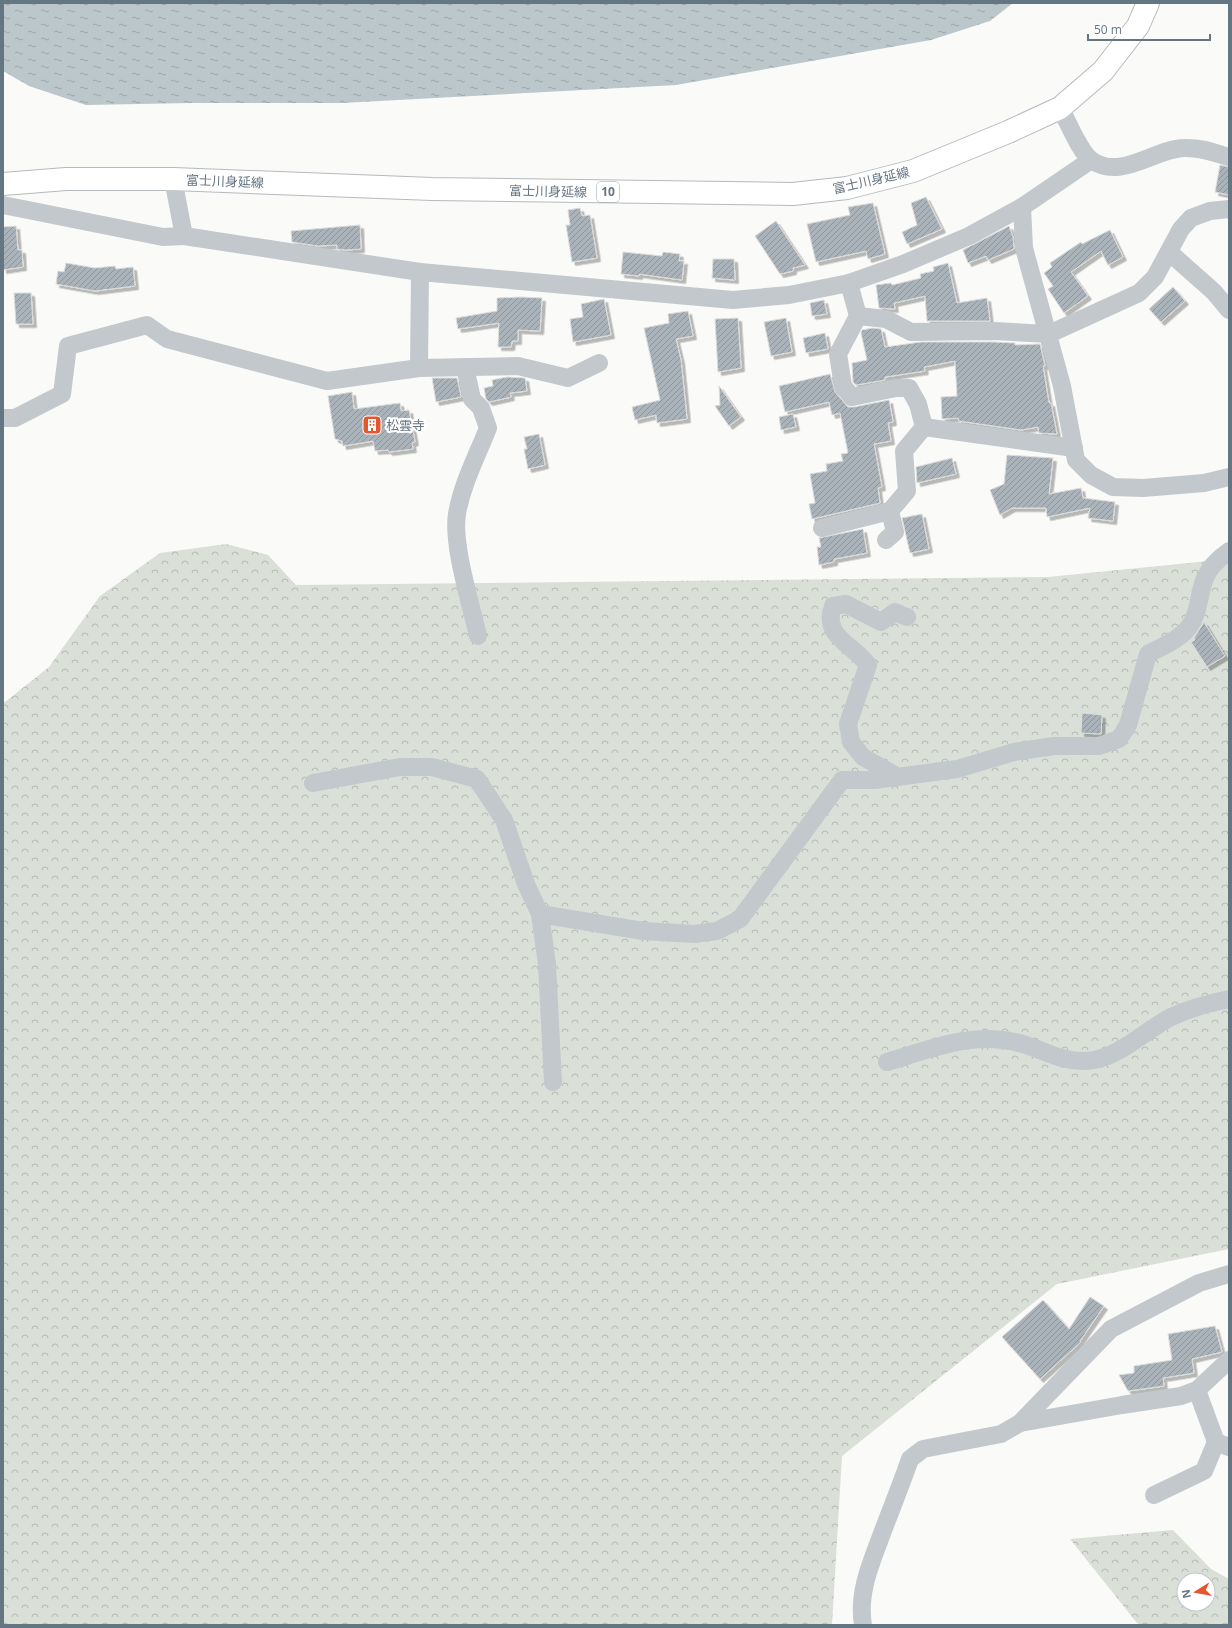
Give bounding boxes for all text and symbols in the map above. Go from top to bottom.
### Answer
scale bar [1088,16,1210,42]
text: 50 m [1094,21,1122,38]
street label: 富士川身延線 [831,162,911,198]
street label: 富士川身延線 [186,171,264,191]
street label: 富士川身延線 [509,181,587,201]
road number: 10 [597,182,619,202]
building icon: 松雲寺 [361,414,383,436]
place label: 松雲寺 [386,416,425,434]
north arrow [1176,1572,1216,1612]
text: N [1177,1588,1194,1600]

